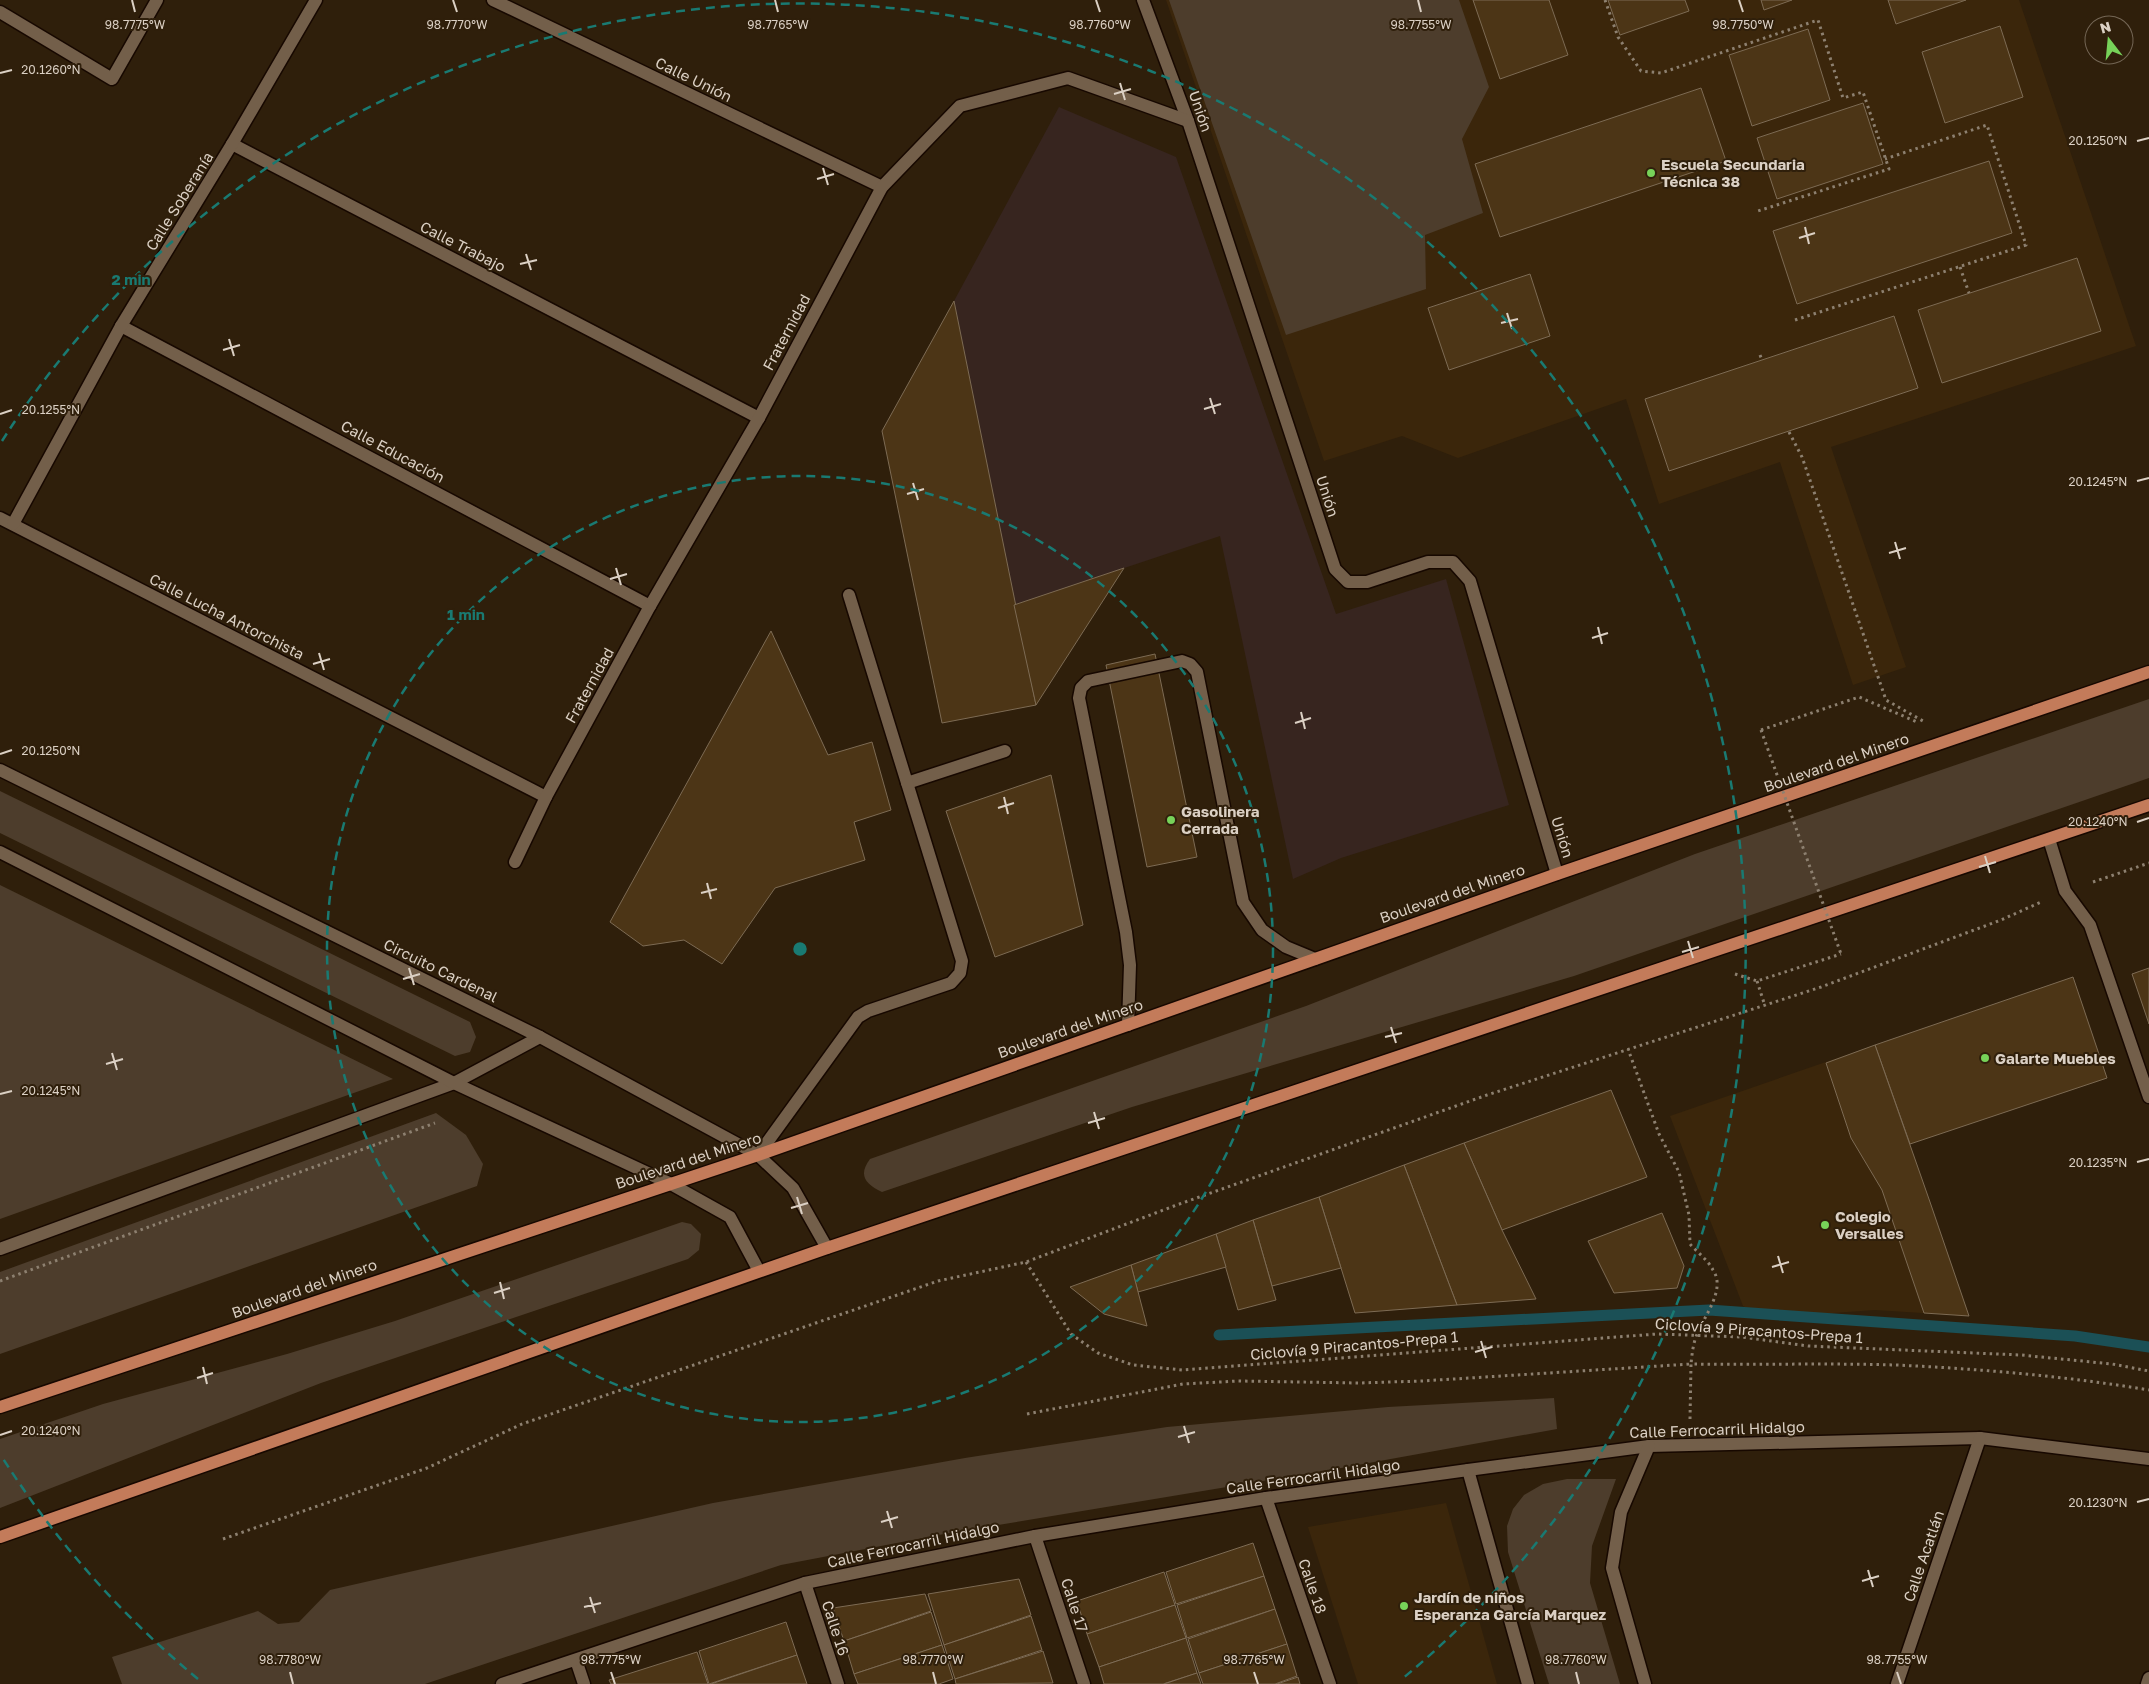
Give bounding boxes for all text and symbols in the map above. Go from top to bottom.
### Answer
north arrow [2084,15,2134,65]
text: 98.7775°W [105,17,166,32]
text: 98.7770°W [427,17,488,32]
text: 98.7765°W [747,17,809,32]
text: 98.7760°W [1069,17,1131,32]
text: 98.7755°W [1390,17,1452,32]
text: 98.7750°W [1712,17,1774,32]
text: N [2098,17,2113,37]
street label: Calle Unión [653,53,735,105]
text: 20.1260°N [21,62,81,77]
street label: Unión [1186,88,1216,134]
text: 20.1250°N [2069,133,2127,148]
street label: Calle Soberanía [141,148,217,254]
place label: Escuela Secundaria Técnica 38 [1661,155,1805,190]
marker: Escuela Secundaria Técnica 38 [1645,167,1657,179]
street label: Calle Trabajo [417,217,509,275]
text: 2 min [111,270,151,288]
street label: Fraternidad [758,291,814,373]
text: 20.1255°N [22,402,80,417]
street label: Calle Educación [338,416,448,486]
street label: Unión [1313,473,1343,519]
text: 20.1245°N [2069,474,2127,489]
street label: Calle Lucha Antorchista [147,569,307,663]
text: 1 min [447,605,485,623]
street label: Fraternidad [561,644,617,726]
street label: Boulevard del Minero [1761,729,1911,795]
text: 20.1250°N [22,743,80,758]
place label: Gasolinera Cerrada [1181,802,1260,837]
marker: Gasolinera Cerrada [1165,814,1177,826]
street label: Unión [1548,814,1578,860]
text: 20.1240°N [2068,814,2128,829]
street label: Boulevard del Minero [1377,860,1527,926]
street label: Circuito Cardenal [381,935,501,1006]
centre of rings [791,940,809,958]
street label: Boulevard del Minero [995,995,1145,1061]
place label: Galarte Muebles [1995,1049,2116,1067]
marker: Galarte Muebles [1979,1052,1991,1064]
text: 20.1245°N [22,1083,80,1098]
street label: Boulevard del Minero [613,1128,763,1192]
text: 20.1235°N [2069,1155,2127,1170]
place label: Colegio Versalles [1835,1207,1904,1242]
marker: Colegio Versalles [1819,1219,1831,1231]
street label: Boulevard del Minero [229,1255,379,1321]
street label: Ciclovía 9 Piracantos-Prepa 1 [1654,1314,1864,1346]
street label: Ciclovía 9 Piracantos-Prepa 1 [1249,1327,1459,1363]
street label: Calle Ferrocarril Hidalgo [1629,1417,1805,1441]
text: 20.1240°N [21,1423,81,1438]
street label: Calle Ferrocarril Hidalgo [1225,1455,1401,1497]
text: 20.1230°N [2068,1495,2128,1510]
street label: Calle Acatlán [1899,1508,1947,1604]
street label: Calle Ferrocarril Hidalgo [825,1517,1001,1571]
street label: Calle 18 [1295,1556,1331,1616]
street label: Calle 17 [1058,1576,1092,1634]
place label: Jardín de niños Esperanza García Marquez [1414,1588,1606,1623]
street label: Calle 16 [819,1598,853,1658]
marker: Jardín de niños Esperanza García Marquez [1398,1600,1410,1612]
text: 98.7780°W [259,1652,321,1667]
text: 98.7775°W [581,1652,642,1667]
text: 98.7770°W [903,1652,964,1667]
text: 98.7765°W [1223,1652,1285,1667]
text: 98.7760°W [1545,1652,1607,1667]
text: 98.7755°W [1866,1652,1928,1667]

